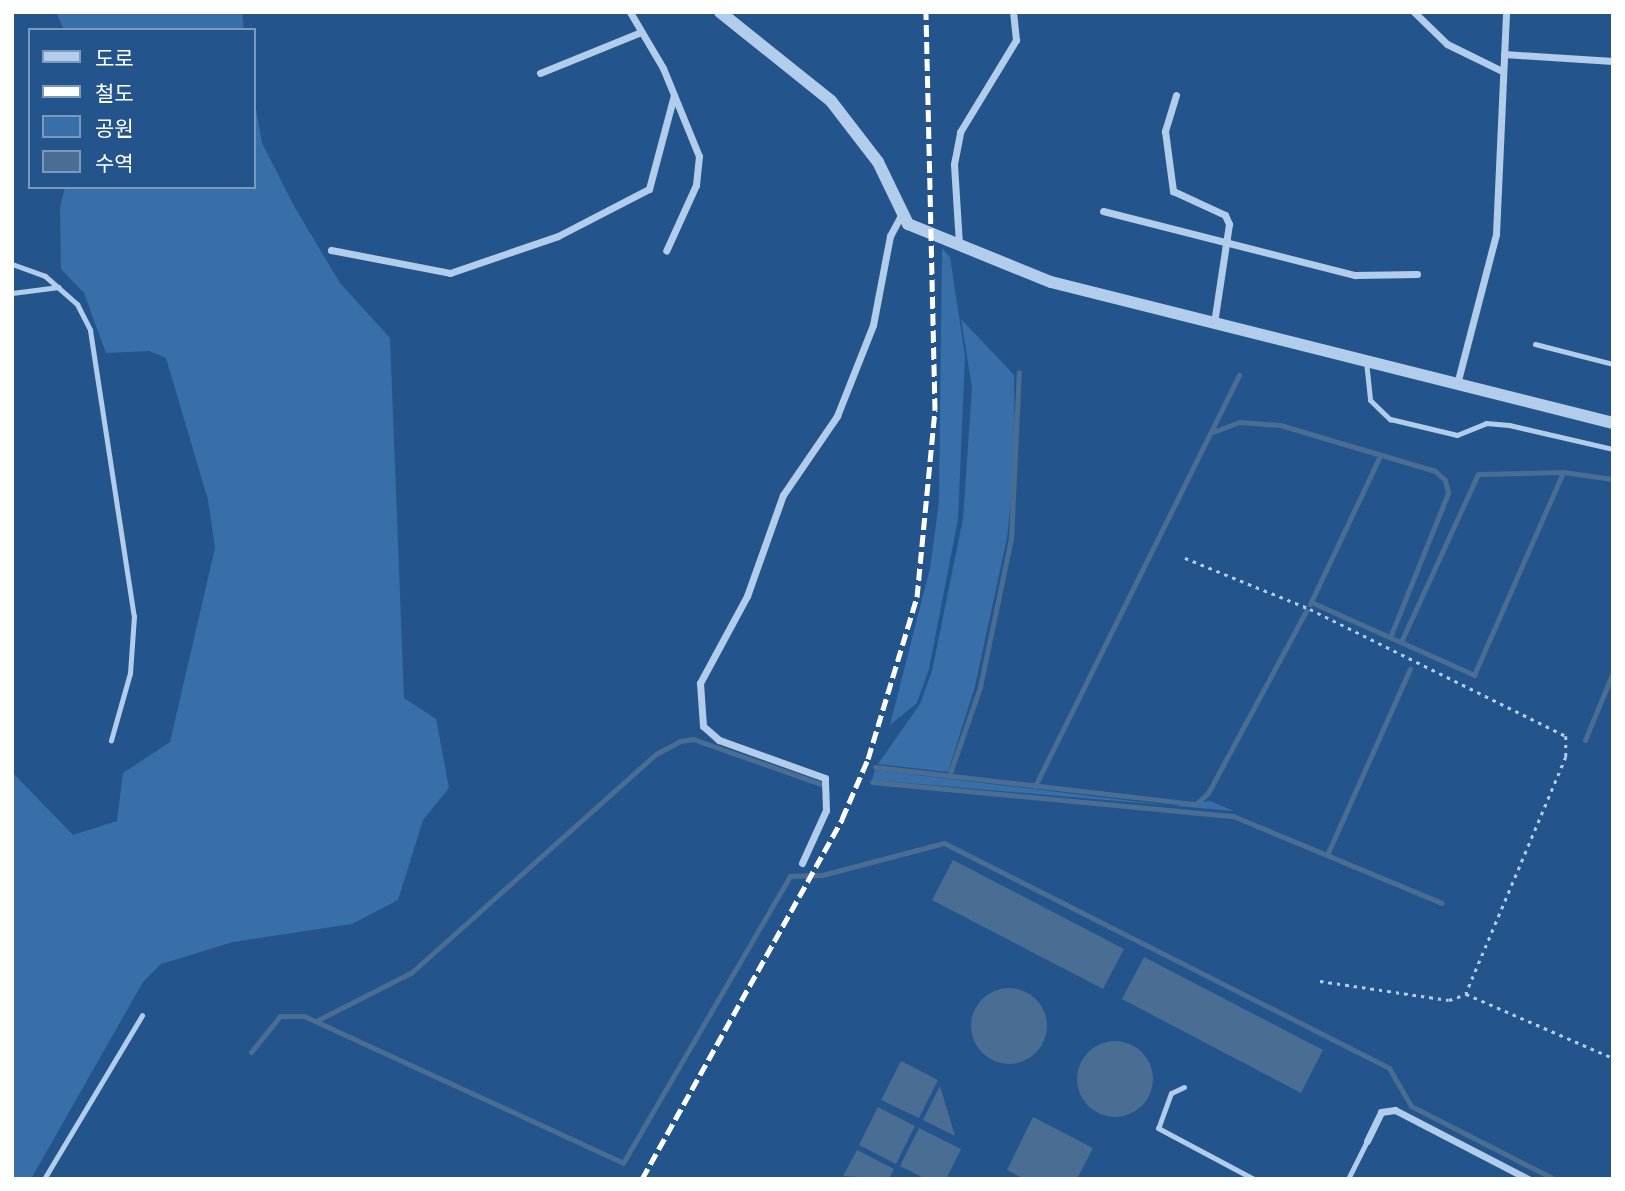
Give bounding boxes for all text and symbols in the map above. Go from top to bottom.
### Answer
legend [28,28,256,189]
text: 도로 [95,44,134,72]
text: 철도 [95,79,134,107]
text: 공원 [95,114,134,142]
text: 수역 [95,149,134,177]

